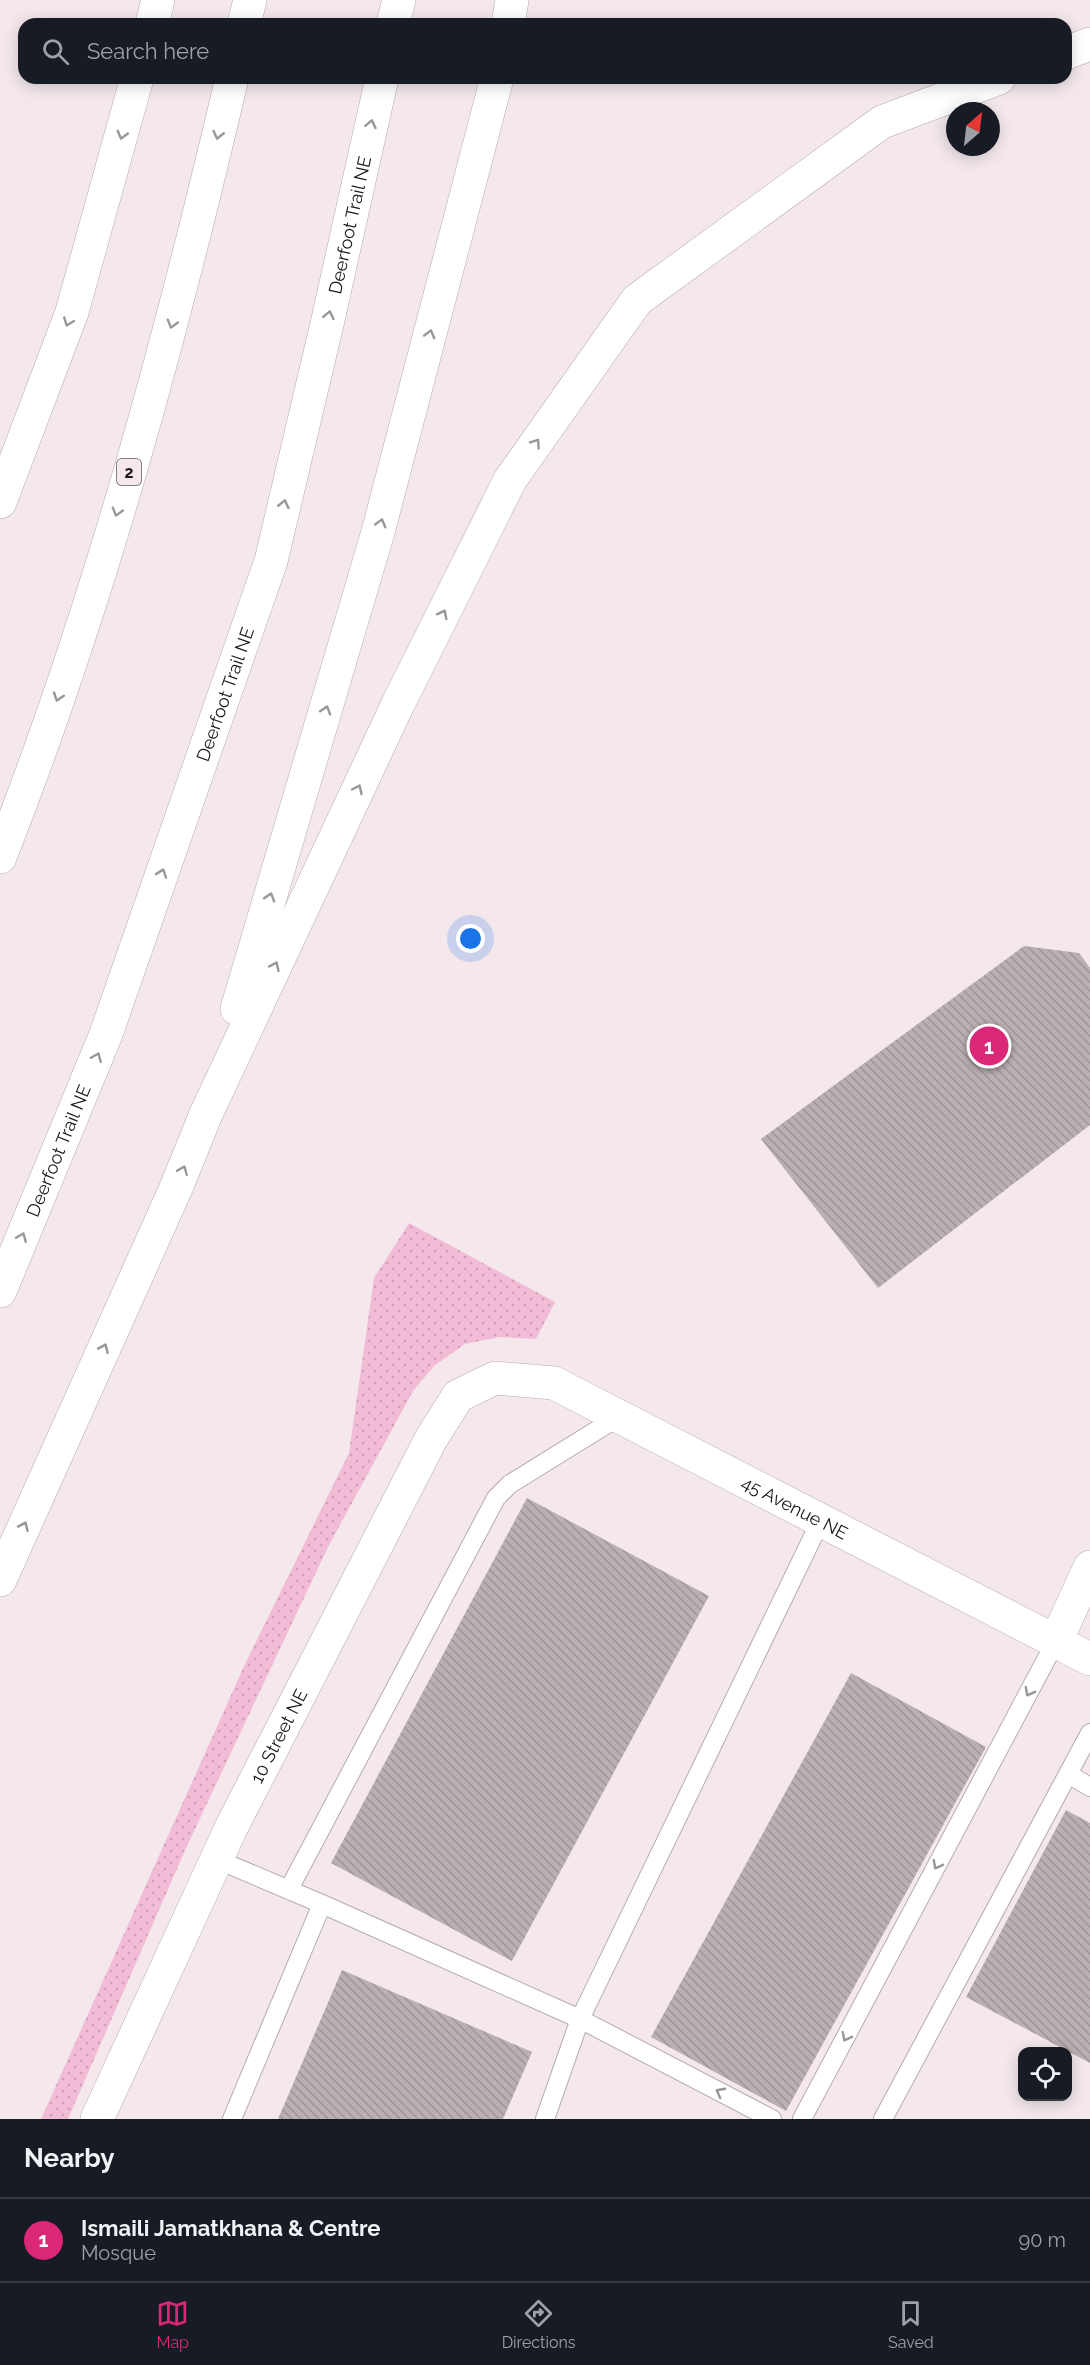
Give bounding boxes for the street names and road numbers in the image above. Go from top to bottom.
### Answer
street label: Deerfoot Trail NE [324,154,375,296]
road number: 2 [117,459,141,485]
street label: Deerfoot Trail NE [191,624,258,764]
street label: Deerfoot Trail NE [21,1081,94,1219]
street label: 45 Avenue NE [738,1471,852,1543]
street label: 10 Street NE [246,1685,311,1786]

